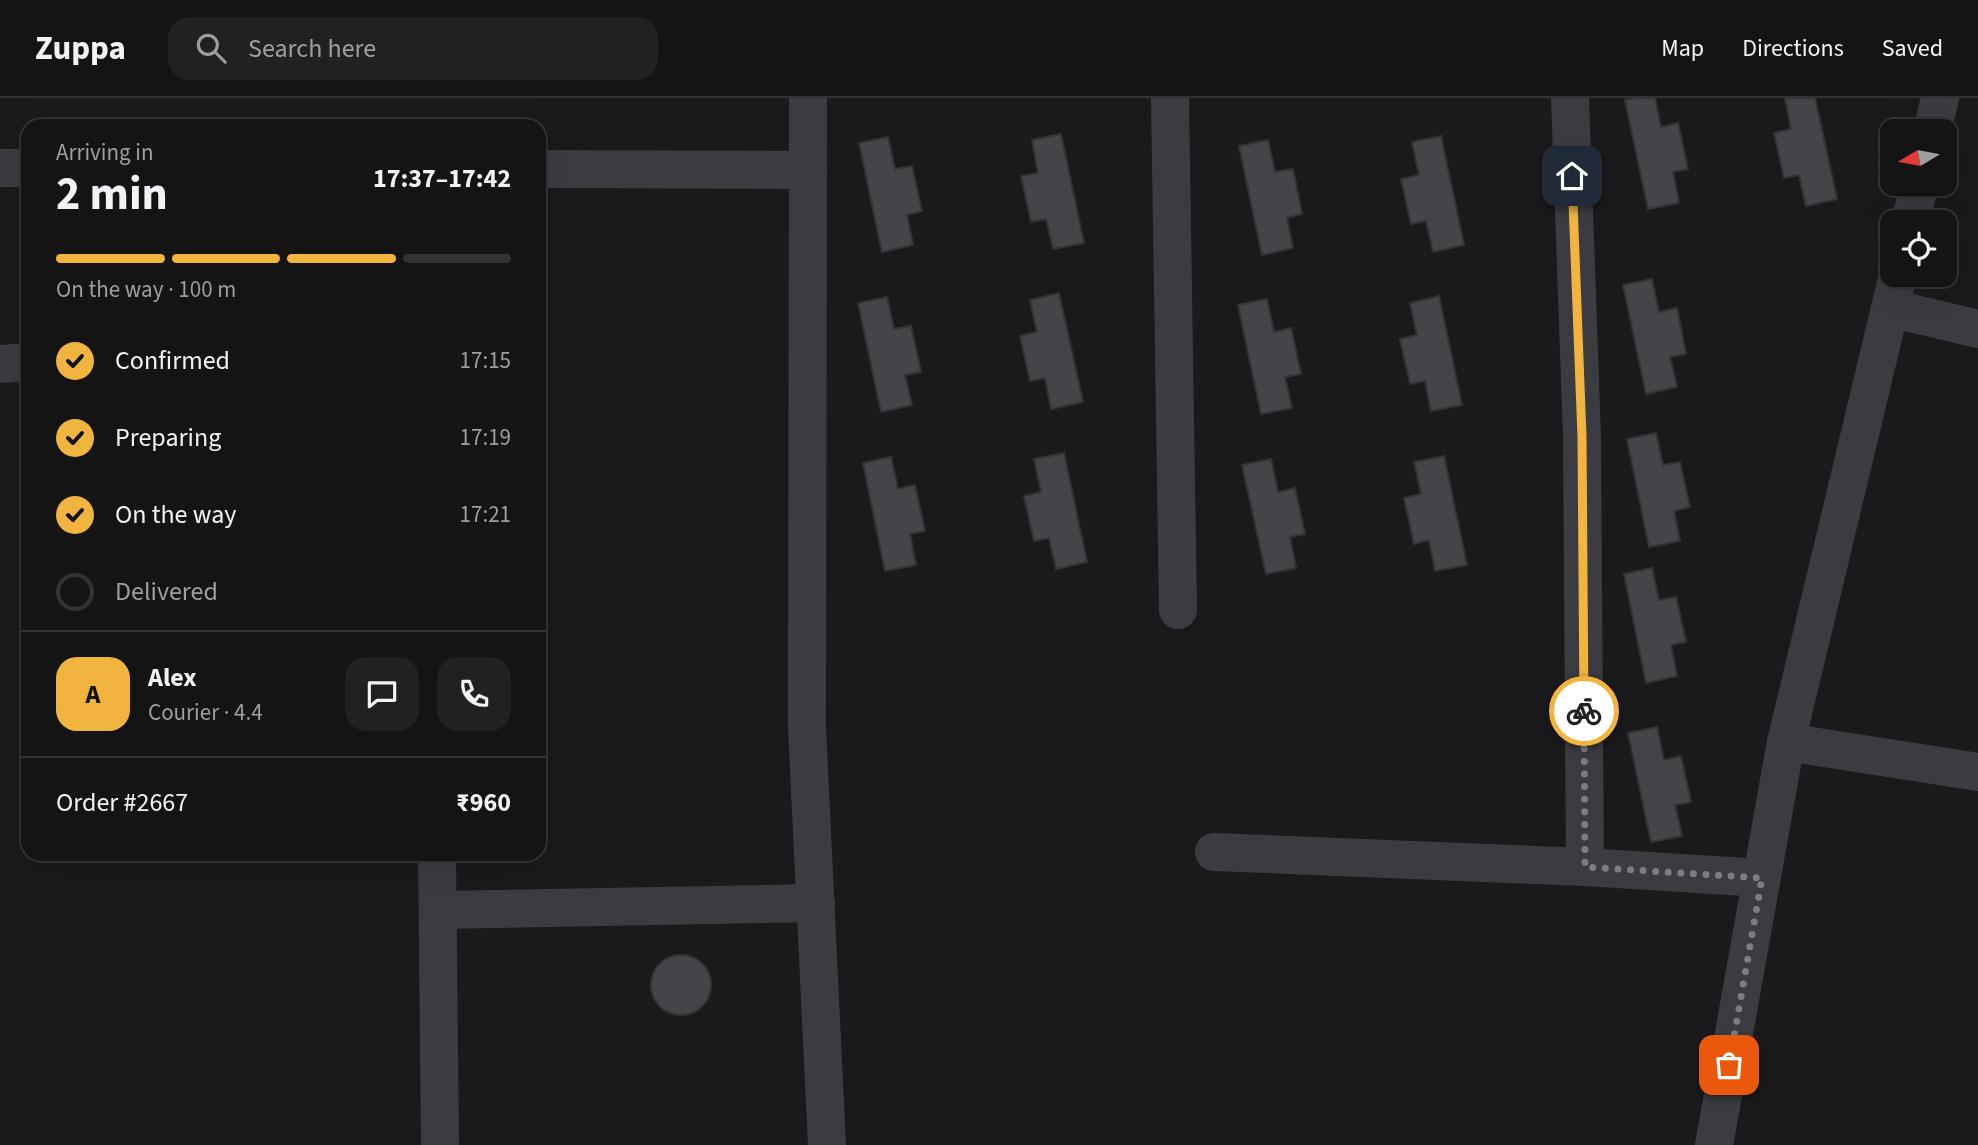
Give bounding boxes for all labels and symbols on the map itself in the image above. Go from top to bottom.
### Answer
north arrow [1880,119,1956,196]
pin [1542,146,1602,206]
courier [1549,676,1619,746]
pin [1699,1035,1759,1095]

